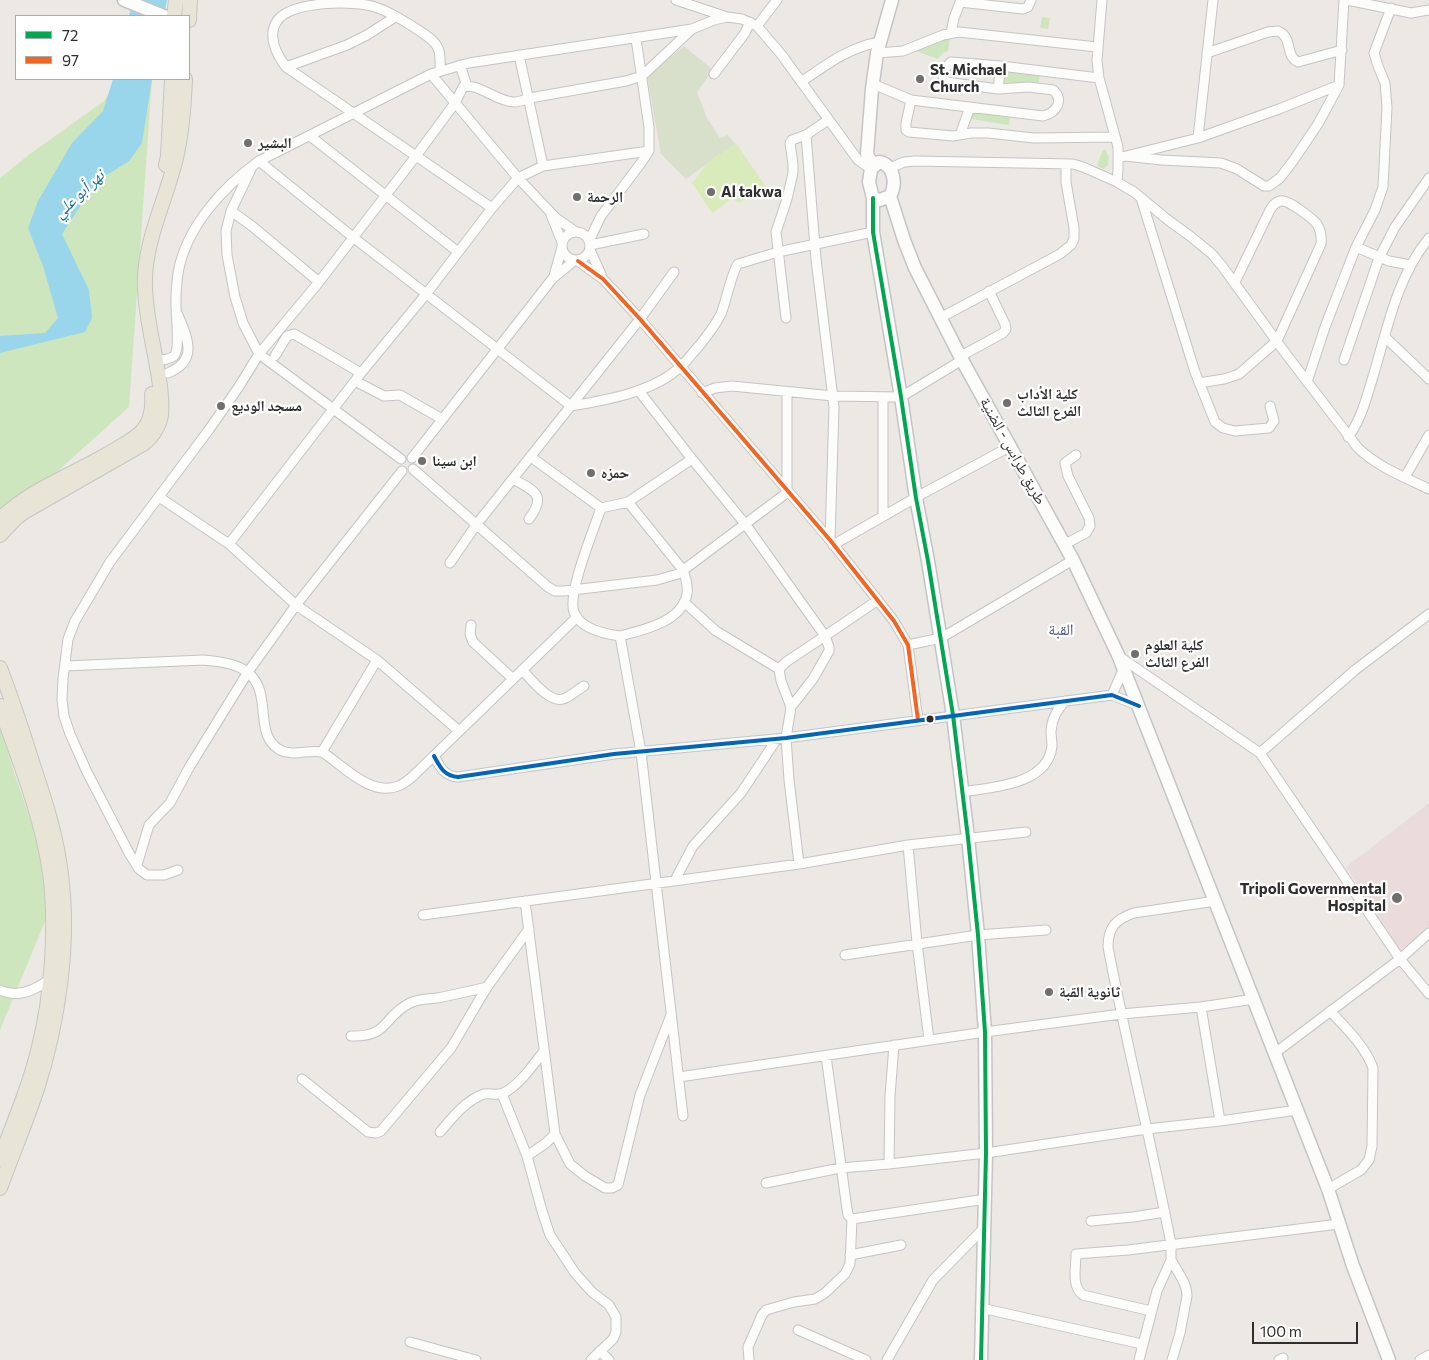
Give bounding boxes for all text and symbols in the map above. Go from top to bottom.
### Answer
legend [15,15,190,80]
text: 72 [62,26,78,44]
text: 97 [62,51,79,69]
place label: St. Michael Church [930,61,1006,96]
marker: St. Michael Church [914,73,926,85]
place label: البشير [258,134,292,152]
marker: البشير [242,137,254,149]
water label: نهر أبو علي [50,166,108,222]
place label: Al takwa [721,183,782,201]
marker: Al takwa [705,186,717,198]
place label: الرحمة [587,188,623,206]
marker: الرحمة [571,191,583,203]
place label: كلية الأداب الفرع الثالث [1017,385,1081,420]
street label: طريق طرابس - الضنية [976,394,1050,508]
place label: مسجد الوديع [231,397,302,415]
marker: كلية الأداب الفرع الثالث [1001,397,1013,409]
marker: مسجد الوديع [215,400,227,412]
place label: ابن سينا [432,452,477,470]
marker: ابن سينا [416,455,428,467]
place label: حمزه [601,464,629,482]
marker: حمزه [585,467,597,479]
district label: القبة [1048,620,1074,640]
place label: كلية العلوم الفرع الثالث [1145,636,1209,671]
marker: كلية العلوم الفرع الثالث [1129,648,1141,660]
unlabelled marker [925,714,935,724]
place label: Tripoli Governmental Hospital [1240,880,1386,915]
marker: Tripoli Governmental Hospital [1390,891,1404,905]
place label: ثانوية القبة [1059,983,1120,1001]
marker: ثانوية القبة [1043,986,1055,998]
scale bar [1254,1312,1360,1344]
text: 100 m [1260,1322,1302,1340]

